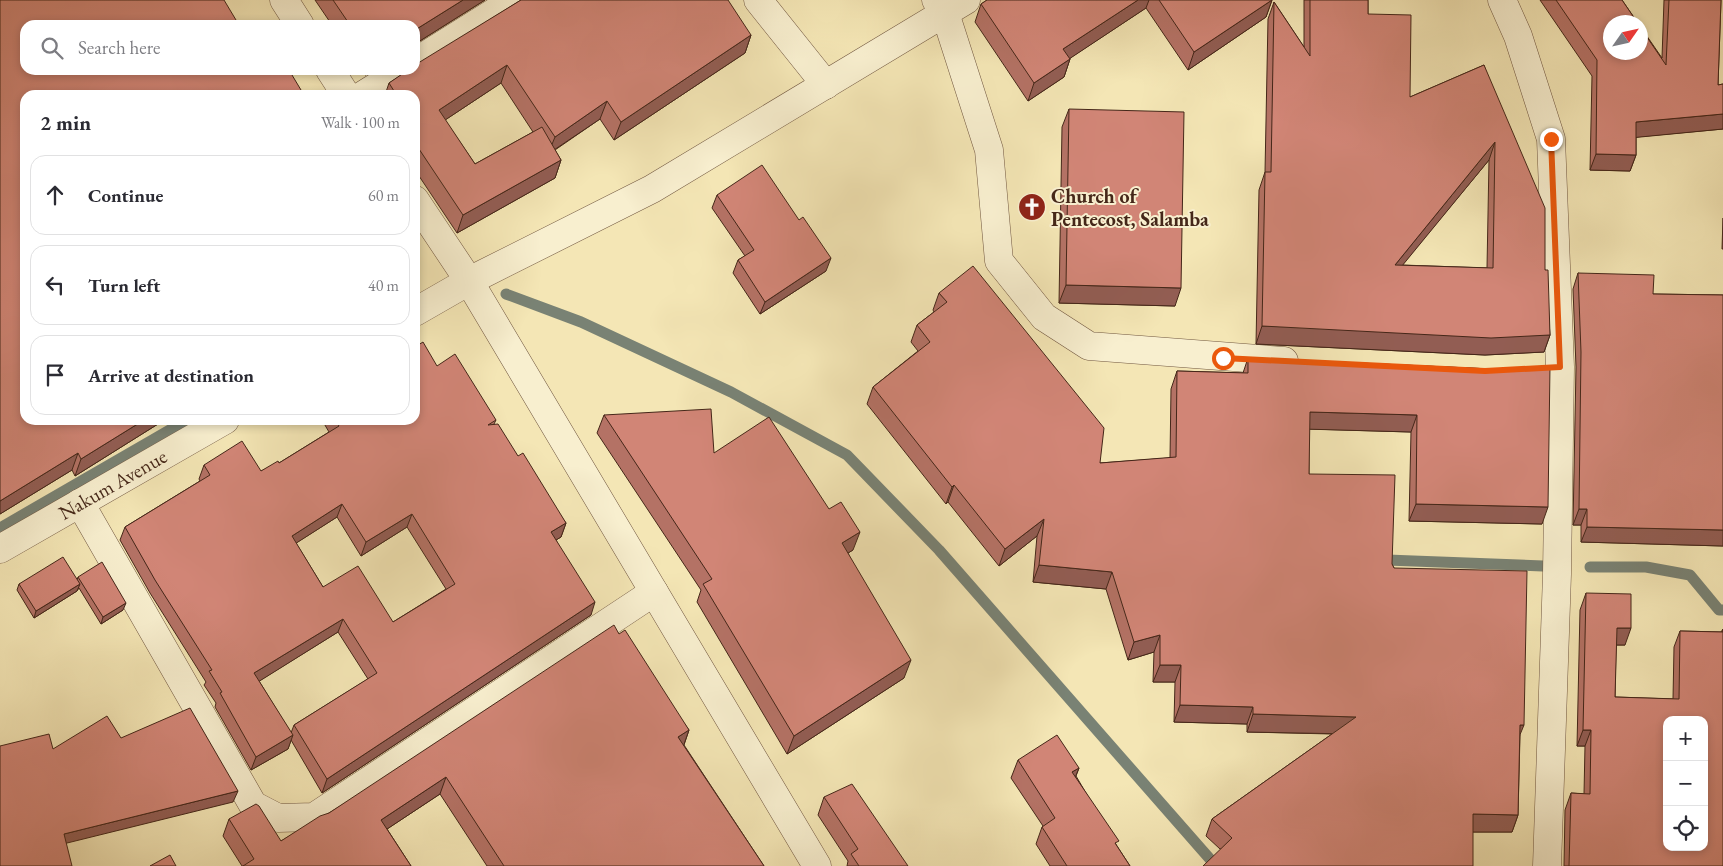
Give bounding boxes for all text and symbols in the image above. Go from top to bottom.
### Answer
north arrow [1603,15,1648,60]
search box [20,20,420,75]
icon: search [38,34,66,62]
text: Search here [78,35,160,60]
text: 2 min [40,109,91,136]
text: Walk · 100 m [321,112,400,133]
route end [1540,128,1563,151]
icon: ahead [41,181,69,209]
text: Continue [88,183,163,208]
place label: Church of Pentecost, Salamba [1051,183,1209,232]
text: 60 m [368,185,399,206]
church icon: Church of Pentecost, Salamba [1017,192,1047,222]
icon: left [41,271,69,299]
text: Turn left [88,273,160,298]
text: 40 m [368,275,399,296]
route start [1212,347,1235,370]
icon: arrive [41,361,69,389]
text: Arrive at destination [88,363,254,388]
street label: Nakum Avenue [54,443,172,526]
map controls [1663,716,1708,851]
button: + [1663,716,1708,761]
button: − [1663,761,1708,806]
button: locate [1663,806,1708,851]

